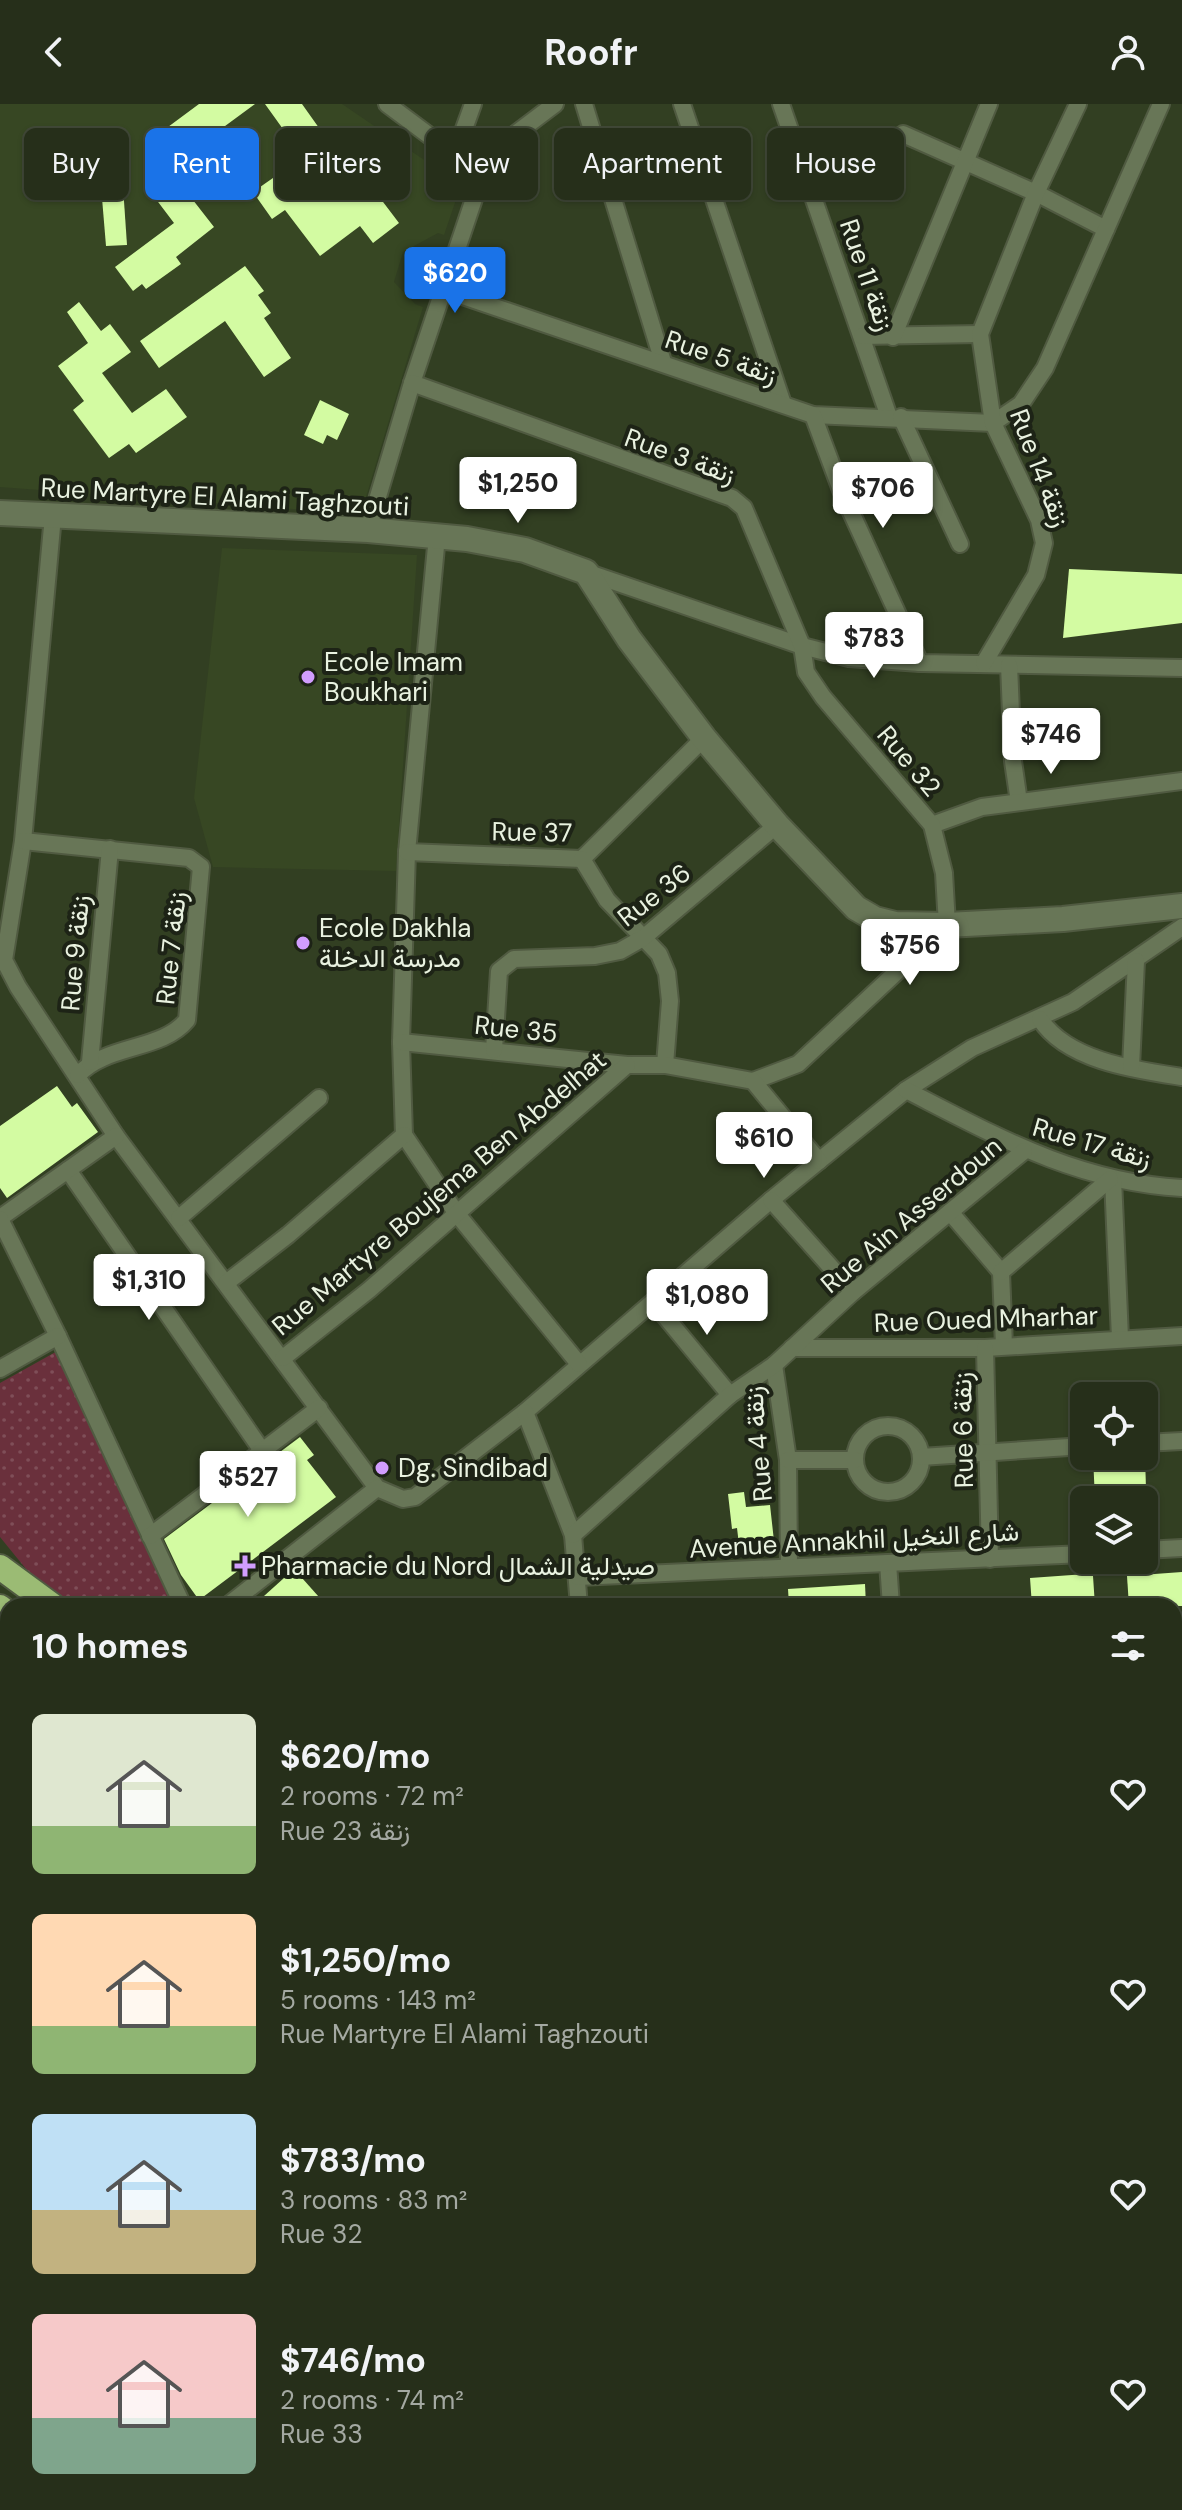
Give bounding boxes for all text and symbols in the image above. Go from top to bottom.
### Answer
text: Roofr [544,29,638,76]
icon: back [32,30,76,74]
icon: person [1106,30,1150,74]
chip: Buy [24,128,129,200]
chip: Rent [145,128,259,200]
chip: Filters [275,128,410,200]
chip: New [426,128,538,200]
chip: Apartment [554,128,751,200]
chip: House [767,128,904,200]
street label: Rue 11 زنقة [832,215,902,335]
pin: $620 [408,247,502,315]
text: $620 [422,256,488,290]
street label: Rue 5 زنقة [661,322,781,392]
street label: Rue 14 زنقة [1002,404,1078,532]
street label: Rue 3 زنقة [620,420,740,492]
pin: $1,250 [453,457,583,525]
pin: $706 [836,462,930,530]
text: $1,250 [477,466,559,500]
street label: Rue Martyre El Alami Taghzouti [40,470,410,524]
text: $706 [851,471,915,505]
pin: $783 [827,612,921,680]
text: $783 [843,621,905,655]
place label: Ecole Imam Boukhari [324,645,463,709]
marker: Ecole Imam Boukhari [299,668,317,686]
pin: $746 [1004,708,1098,776]
text: $746 [1020,717,1082,751]
street label: Rue 32 [870,719,948,803]
street label: Rue 37 [491,814,573,850]
street label: Rue 36 [611,856,697,934]
street label: Rue 7 زنقة [148,890,194,1006]
street label: Rue 9 زنقة [53,894,97,1012]
place label: Ecole Dakhla مدرسة الدخلة [319,911,472,975]
pin: $756 [863,919,957,987]
text: $756 [879,928,941,962]
marker: Ecole Dakhla مدرسة الدخلة [294,934,312,952]
street label: Rue 35 [473,1008,559,1050]
street label: Rue Martyre Boujema Ben Abdelhat [265,1043,613,1343]
street label: Rue 17 زنقة [1029,1110,1155,1176]
pin: $610 [717,1112,811,1180]
text: $610 [734,1121,794,1155]
street label: Rue Ain Asserdoun [813,1129,1009,1301]
pin: $1,310 [84,1254,214,1322]
text: $1,310 [112,1263,186,1297]
pin: $1,080 [642,1269,772,1337]
text: $1,080 [665,1278,749,1312]
street label: Rue Oued Mharhar [873,1298,1099,1340]
street label: Rue 6 زنقة [945,1372,981,1488]
map controls [1070,1382,1158,1574]
button: locate [1070,1382,1158,1470]
street label: Rue 4 زنقة [736,1385,780,1503]
pin: $527 [201,1451,295,1519]
place label: Dg. Sindibad [398,1451,548,1485]
marker: Dg. Sindibad [373,1459,391,1477]
text: $527 [218,1460,278,1494]
button: layers [1070,1486,1158,1574]
street label: Avenue Annakhil شارع النخيل [688,1514,1020,1567]
place label: Pharmacie du Nord صيدلية الشمال [261,1549,655,1583]
marker: Pharmacie du Nord صيدلية الشمال [236,1557,254,1575]
text: 10 homes [32,1624,189,1669]
icon: filters [1106,1624,1150,1668]
text: $620/mo [280,1734,430,1779]
icon: home [96,1746,192,1842]
icon: heart [1106,1772,1150,1816]
text: 2 rooms · 72 m² [280,1779,464,1813]
text: Rue 23 زنقة [280,1814,410,1848]
text: $1,250/mo [280,1938,451,1983]
icon: home [96,1946,192,2042]
icon: heart [1106,1972,1150,2016]
text: 5 rooms · 143 m² [280,1983,476,2017]
text: Rue Martyre El Alami Taghzouti [280,2017,649,2051]
text: $783/mo [280,2138,426,2183]
icon: home [96,2146,192,2242]
icon: heart [1106,2172,1150,2216]
text: 3 rooms · 83 m² [280,2183,467,2217]
text: Rue 32 [280,2217,362,2251]
text: $746/mo [280,2338,426,2383]
icon: home [96,2346,192,2442]
icon: heart [1106,2372,1150,2416]
text: 2 rooms · 74 m² [280,2383,464,2417]
text: Rue 33 [280,2417,363,2451]

